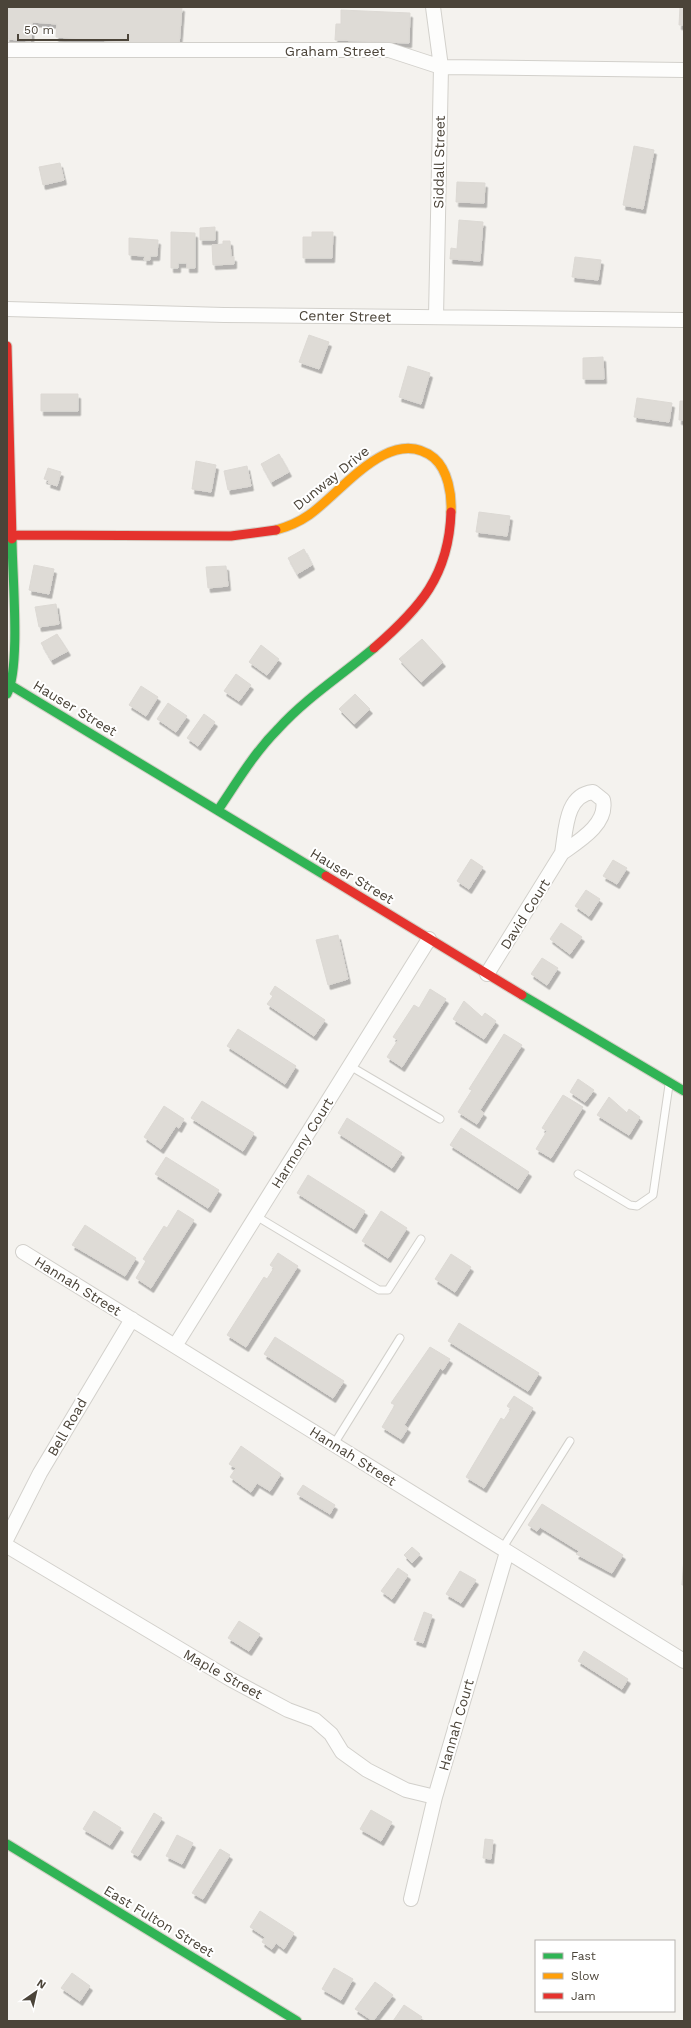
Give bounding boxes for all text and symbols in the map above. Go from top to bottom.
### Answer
scale bar [18,16,128,42]
text: 50 m [24,23,54,37]
street label: Graham Street [285,43,385,59]
street label: Siddall Street [430,115,448,209]
street label: Center Street [299,307,392,325]
street label: Dunway Drive [290,443,372,513]
street label: Hauser Street [30,677,120,739]
street label: Hauser Street [307,845,397,907]
street label: David Court [497,876,553,952]
street label: Harmony Court [268,1095,336,1191]
street label: Hannah Street [32,1253,124,1319]
street label: Bell Road [44,1395,90,1459]
street label: Hannah Street [307,1423,399,1489]
street label: Maple Street [181,1646,265,1702]
street label: Hannah Court [435,1677,477,1773]
street label: East Fulton Street [101,1882,217,1960]
legend [535,1940,675,2012]
text: Fast [571,1949,596,1963]
text: Slow [571,1969,599,1983]
north arrow [16,1972,56,2012]
text: N [34,1976,48,1992]
text: Jam [571,1989,596,2003]

